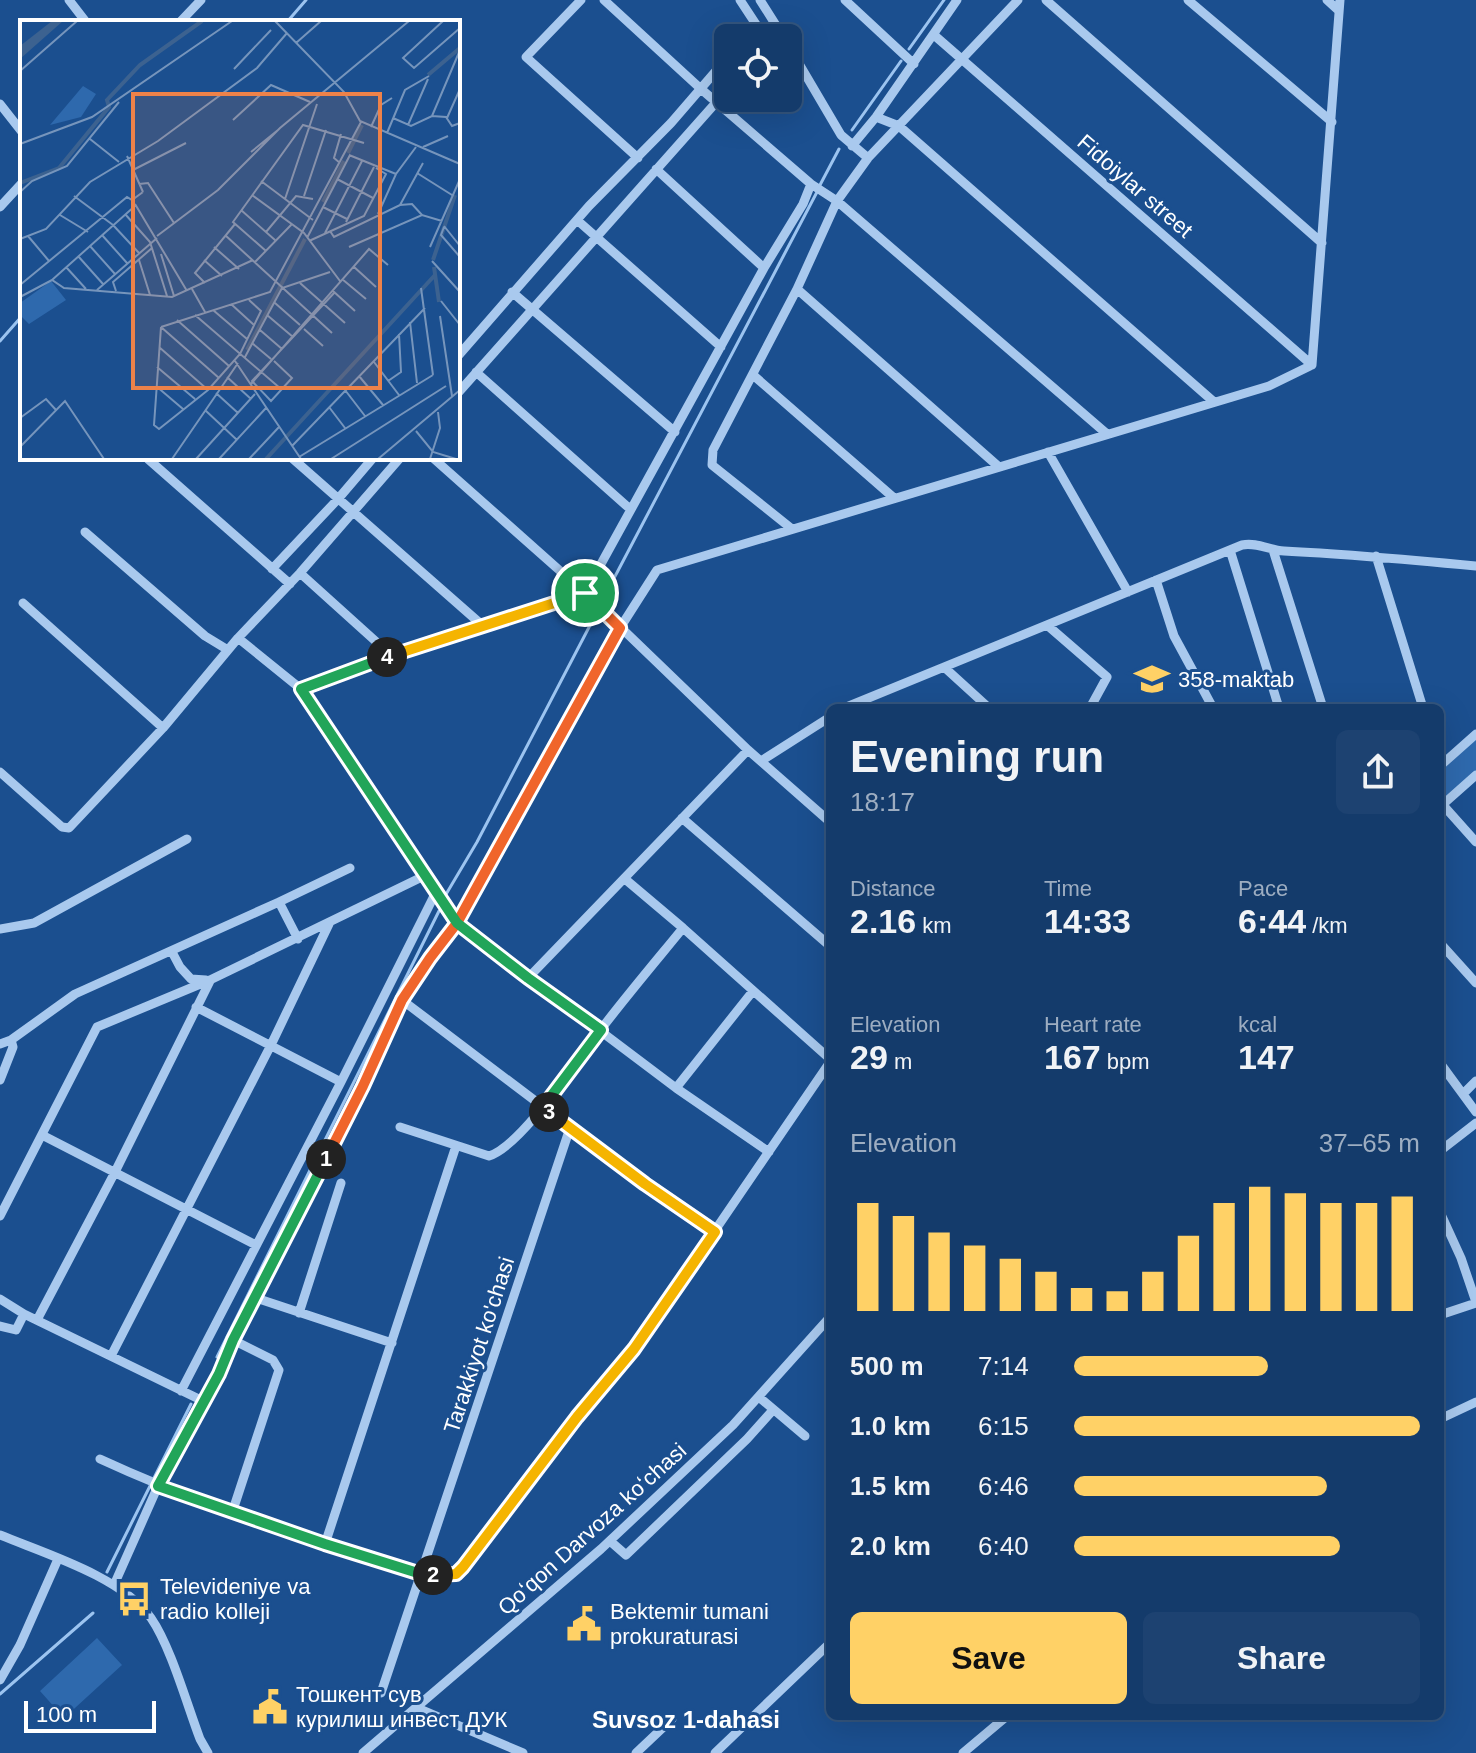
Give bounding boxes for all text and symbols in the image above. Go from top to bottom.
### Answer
inset map [20,20,460,460]
map controls [714,24,802,112]
button: locate [714,24,802,112]
street label: Fidoiylar street [1072,129,1198,243]
pin [551,559,619,627]
icon: arrive [563,571,607,615]
pin: 4 [367,637,407,677]
text: 4 [381,644,393,669]
school or university icon: 358-maktab [1133,660,1171,698]
place label: 358-maktab [1178,667,1294,692]
button: share [1336,730,1420,814]
text: Evening run [850,732,1104,781]
text: 18:17 [850,787,915,817]
text: Distance [850,876,936,901]
text: Time [1044,876,1092,901]
text: Pace [1238,876,1288,901]
text: 2.16 [850,902,916,940]
text: 14:33 [1044,902,1131,940]
text: 6:44 [1238,902,1306,940]
text: km [916,913,952,938]
text: /km [1306,913,1348,938]
text: Elevation [850,1012,941,1037]
text: Heart rate [1044,1012,1142,1037]
text: kcal [1238,1012,1277,1037]
text: 29 [850,1038,888,1076]
text: 167 [1044,1038,1101,1076]
text: 147 [1238,1038,1295,1076]
text: m [888,1049,912,1074]
text: bpm [1101,1049,1150,1074]
pin: 3 [529,1092,569,1132]
text: 3 [543,1099,555,1124]
text: Elevation [850,1128,957,1158]
text: 37–65 m [1319,1128,1420,1158]
pin: 1 [306,1139,346,1179]
text: 1 [320,1146,332,1171]
street label: Tarakkiyot ko'chasi [439,1254,519,1436]
text: 500 m [850,1351,924,1381]
text: 7:14 [978,1351,1029,1381]
text: 1.0 km [850,1411,931,1441]
text: 6:15 [978,1411,1029,1441]
street label: Qoʻqon Darvoza koʻchasi [493,1438,691,1620]
text: 1.5 km [850,1471,931,1501]
text: 6:46 [978,1471,1029,1501]
text: 2.0 km [850,1531,931,1561]
text: 6:40 [978,1531,1029,1561]
pin: 2 [413,1555,453,1595]
text: 2 [427,1562,439,1587]
place label: Televideniye va radio kolleji [160,1574,311,1624]
bus stop icon: Televideniye va radio kolleji [115,1580,153,1618]
place label: Bektemir tumani prokuraturasi [610,1599,769,1649]
public building icon: Bektemir tumani prokuraturasi [565,1605,603,1643]
button: Save [850,1612,1127,1704]
button: Share [1143,1612,1420,1704]
place label: Тошкент сув курилиш инвест ДУК [296,1682,507,1732]
public building icon: Тошкент сув курилиш инвест ДУК [251,1688,289,1726]
scale bar [24,1697,156,1733]
text: 100 m [36,1702,97,1727]
district label: Suvsoz 1-dahasi [592,1706,780,1733]

